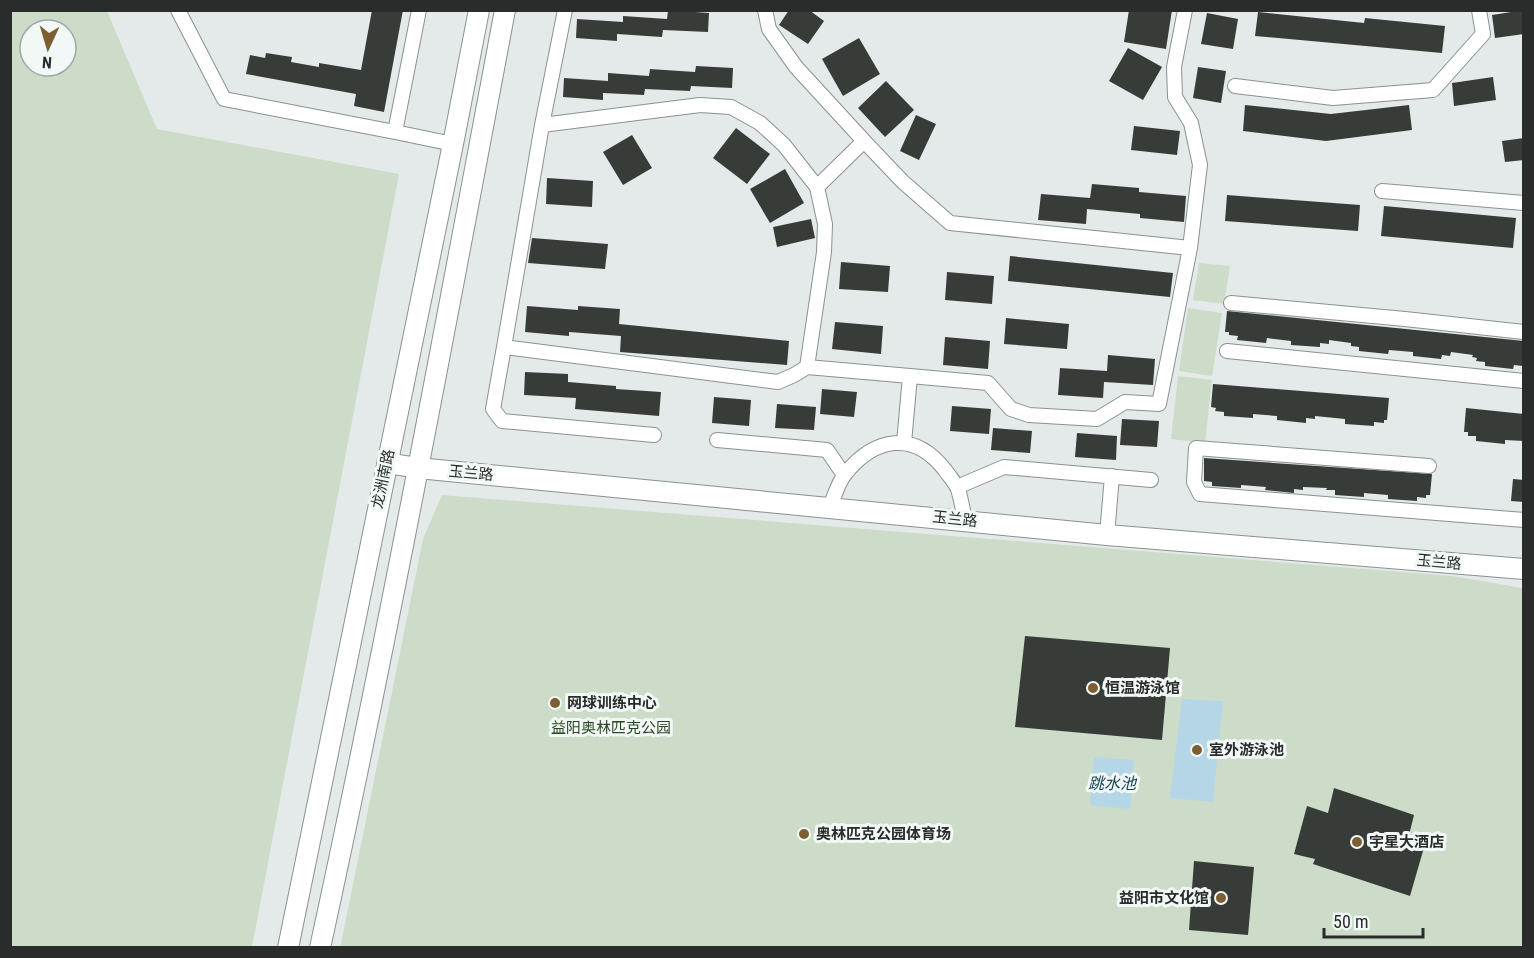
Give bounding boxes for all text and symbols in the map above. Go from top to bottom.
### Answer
north arrow [18,18,78,78]
text: N [41,53,53,72]
street label: 龙洲南路 [368,448,398,510]
street label: 玉兰路 [448,462,494,484]
street label: 玉兰路 [932,508,978,530]
street label: 玉兰路 [1416,551,1462,573]
place label: 恒温游泳馆 [1105,679,1180,697]
marker: 恒温游泳馆 [1086,681,1100,695]
place label: 网球训练中心 [567,694,657,712]
marker: 网球训练中心 [548,696,562,710]
park label: 益阳奥林匹克公园 [551,719,671,737]
place label: 室外游泳池 [1209,741,1284,759]
marker: 室外游泳池 [1190,743,1204,757]
water label: 跳水池 [1088,774,1138,793]
place label: 奥林匹克公园体育场 [816,825,951,843]
marker: 奥林匹克公园体育场 [797,827,811,841]
place label: 宇星大酒店 [1369,833,1444,851]
marker: 宇星大酒店 [1350,835,1364,849]
place label: 益阳市文化馆 [1119,889,1209,907]
marker: 益阳市文化馆 [1214,891,1228,905]
scale bar [1324,901,1423,939]
text: 50 m [1333,911,1368,932]

